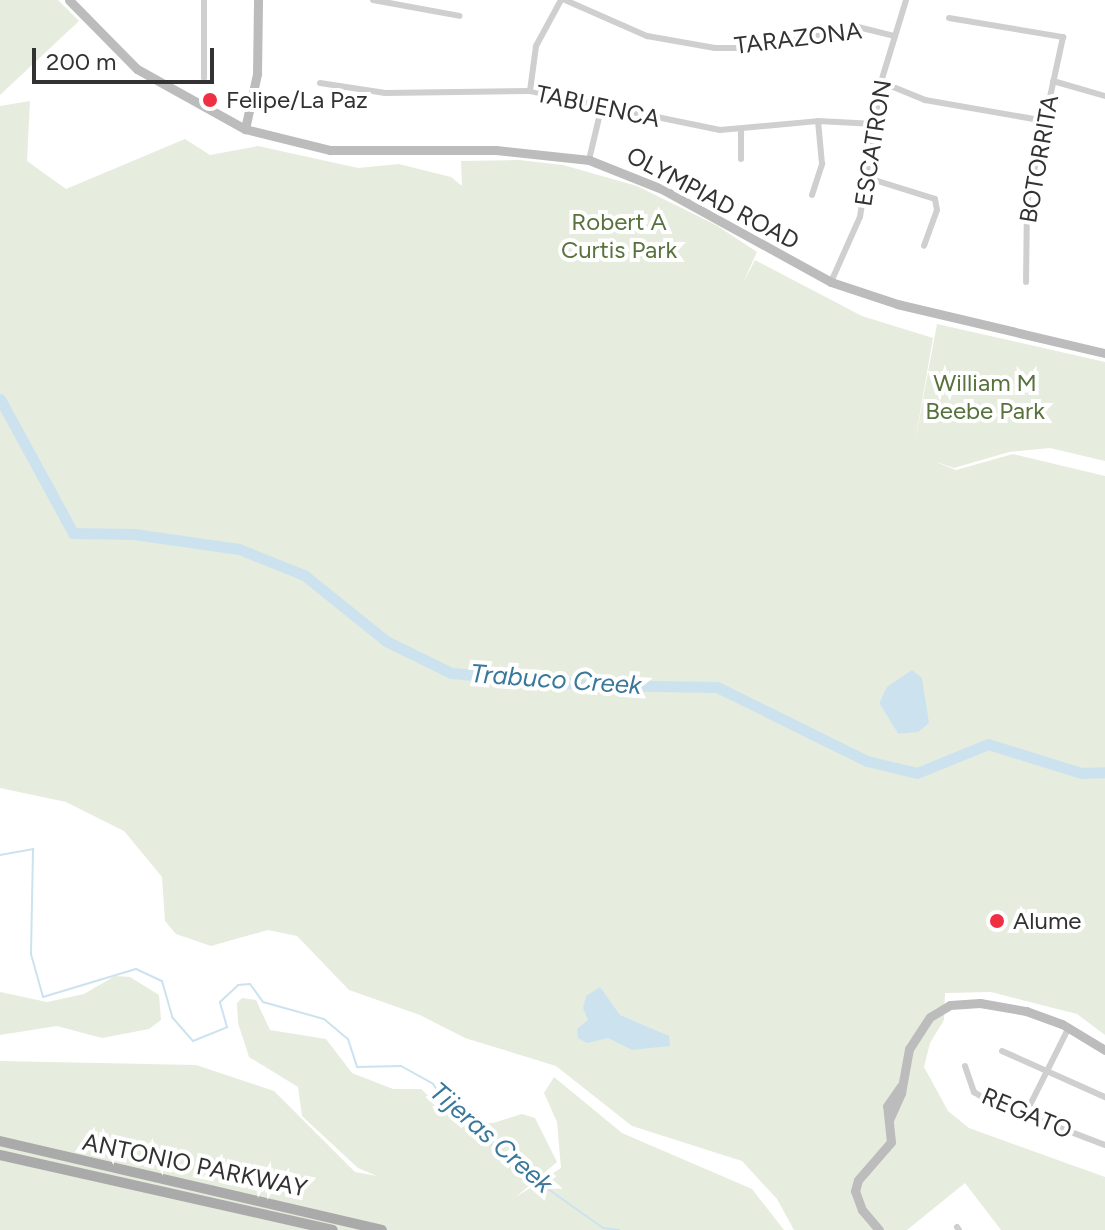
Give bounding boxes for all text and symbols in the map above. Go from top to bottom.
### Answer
street label: TARAZONA [733,16,863,60]
scale bar [36,32,218,82]
text: 200 m [46,47,117,76]
street label: ESCATRON [849,78,897,208]
street label: TABUENCA [533,79,663,133]
place label: Felipe/La Paz [226,86,368,114]
marker: Felipe/La Paz [201,91,219,109]
street label: BOTORRITA [1014,93,1064,225]
street label: OLYMPIAD ROAD [622,140,804,256]
park label: Robert A Curtis Park [561,208,677,264]
park label: William M Beebe Park [925,369,1045,425]
water label: Trabuco Creek [469,658,643,702]
place label: Alume [1013,907,1081,935]
marker: Alume [988,912,1006,930]
water label: Tijeras Creek [423,1076,559,1200]
street label: REGATO [978,1081,1076,1145]
street label: ANTONIO PARKWAY [80,1127,310,1203]

